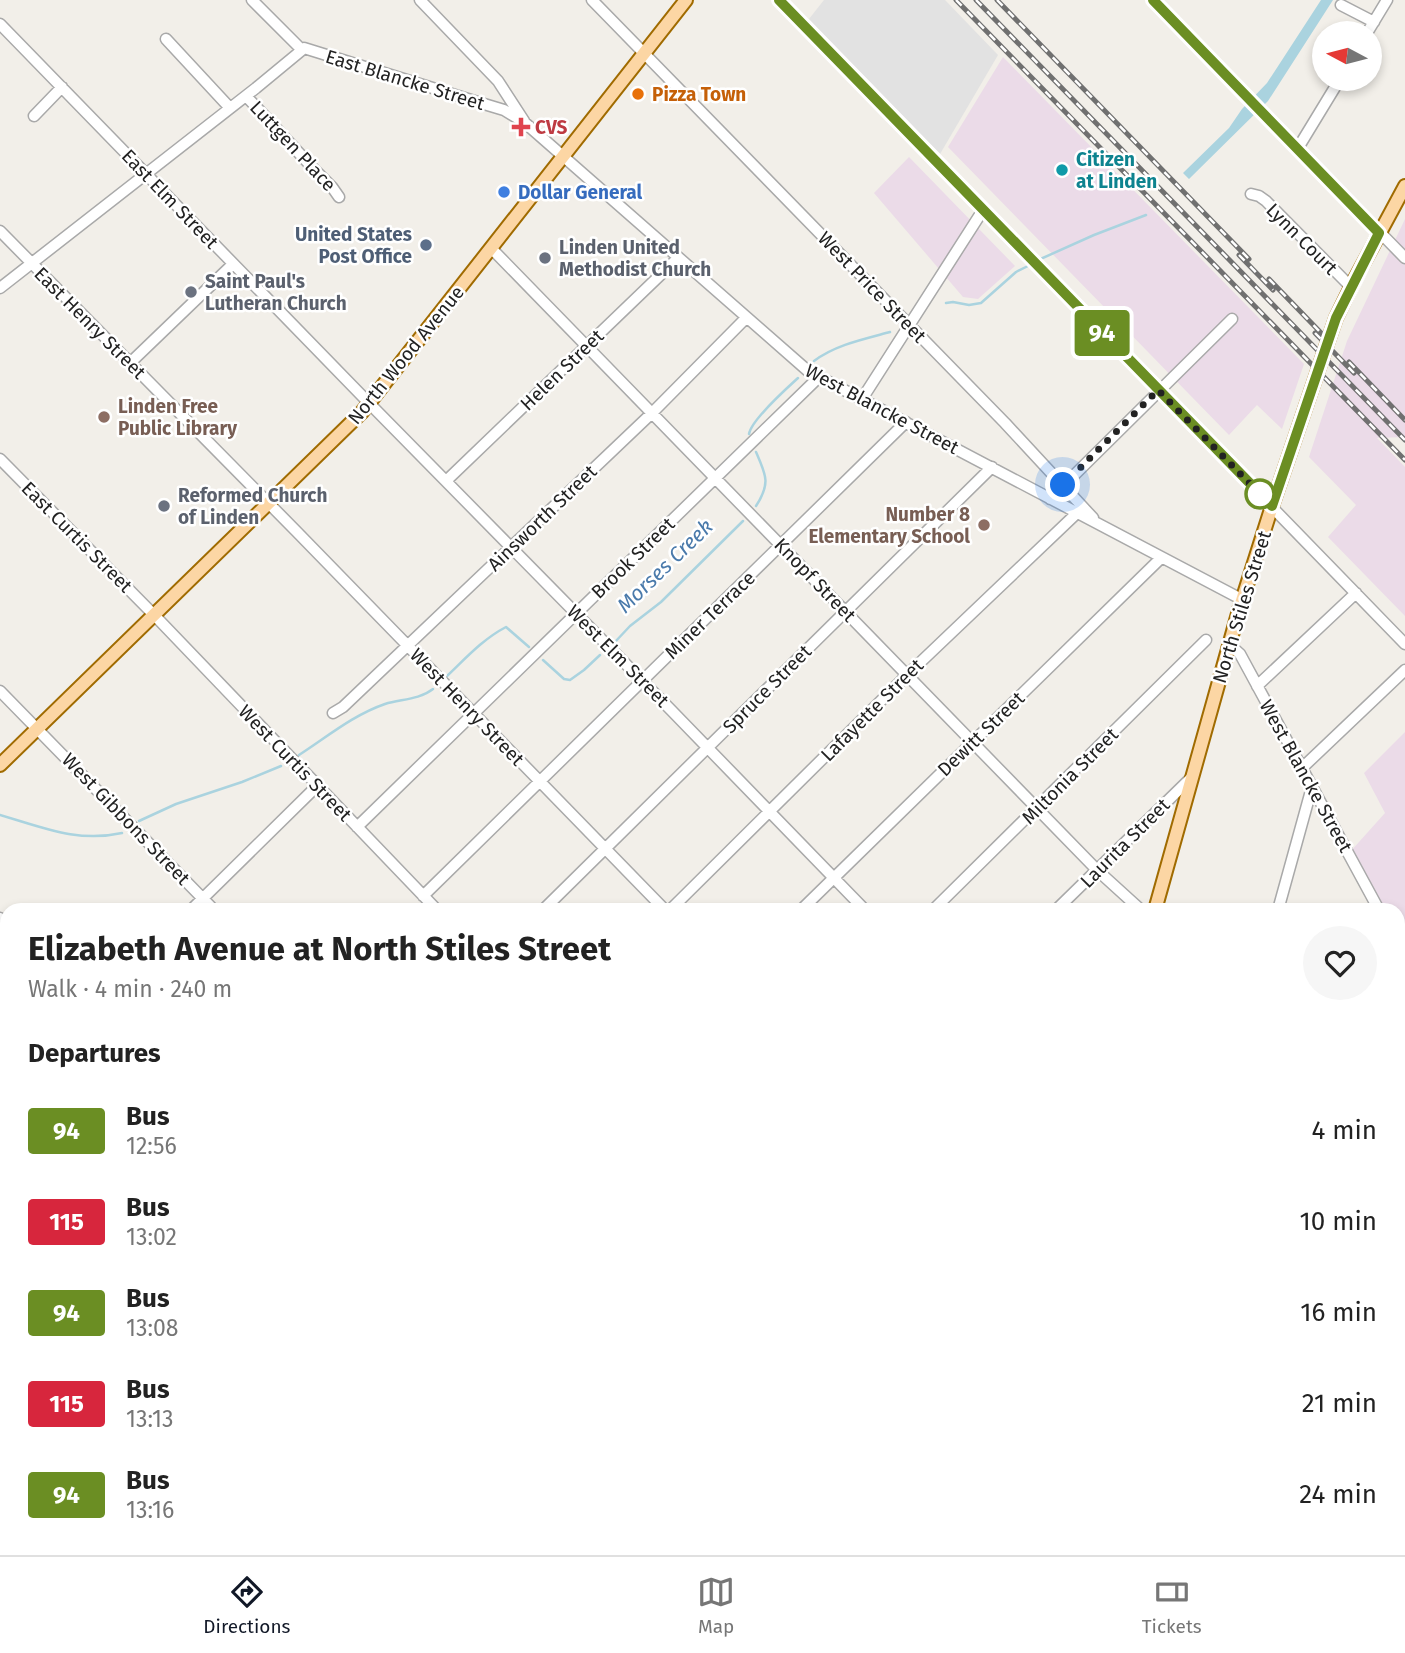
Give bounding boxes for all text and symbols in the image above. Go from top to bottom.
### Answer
north arrow [1312,21,1382,91]
map controls [1312,21,1382,91]
street label: East Blancke Street [323,45,487,115]
place label: Pizza Town [652,83,746,106]
marker: Pizza Town [630,86,646,102]
street label: Luttgen Place [245,96,341,196]
place label: CVS [535,116,567,139]
marker: CVS [513,119,529,135]
street label: East Elm Street [117,144,223,254]
place label: Citizen at Linden [1076,148,1157,193]
marker: Citizen at Linden [1054,162,1070,178]
place label: Dollar General [518,181,643,204]
marker: Dollar General [496,184,512,200]
street label: Lynn Court [1262,199,1343,280]
place label: United States Post Office [295,223,412,268]
street label: West Price Street [813,227,931,347]
place label: Linden United Methodist Church [559,236,711,281]
marker: United States Post Office [418,237,434,253]
marker: Linden United Methodist Church [537,250,553,266]
street label: East Henry Street [29,262,151,384]
place label: Saint Paul's Lutheran Church [205,270,347,315]
street label: North Wood Avenue [343,281,469,429]
marker: Saint Paul's Lutheran Church [183,284,199,300]
line badge: 94 [1070,310,1134,356]
text: 94 [1089,319,1115,347]
street label: Helen Street [516,325,609,415]
street label: West Blancke Street [801,359,963,459]
place label: Linden Free Public Library [118,395,237,440]
marker: Linden Free Public Library [96,409,112,425]
street label: Ainsworth Street [483,460,601,576]
your location [1045,467,1080,502]
street label: East Curtis Street [17,477,137,597]
unlabelled marker [1245,479,1275,509]
place label: Reformed Church of Linden [178,484,327,529]
marker: Reformed Church of Linden [156,498,172,514]
place label: Number 8 Elementary School [808,503,970,548]
street label: Brook Street [587,513,680,603]
water label: Morses Creek [612,514,718,618]
marker: Number 8 Elementary School [976,517,992,533]
street label: North Stiles Street [1208,528,1276,686]
street label: Knopf Street [769,533,861,627]
street label: Miner Terrace [660,566,760,664]
street label: West Elm Street [562,600,674,712]
street label: Spruce Street [718,640,816,738]
street label: West Henry Street [405,644,529,771]
street label: Lafayette Street [816,654,928,766]
street label: Dewitt Street [933,687,1029,781]
street label: West Blancke Street [1255,696,1358,856]
street label: West Curtis Street [234,700,357,826]
street label: Miltonia Street [1017,723,1123,829]
street label: West Gibbons Street [57,748,195,890]
street label: Laurita Street [1075,793,1175,893]
button: heart [1303,926,1377,1000]
text: Elizabeth Avenue at North Stiles Street [28,929,611,969]
text: Walk · 4 min · 240 m [28,975,232,1003]
text: Departures [28,1038,161,1069]
text: Bus [126,1101,169,1132]
text: 4 min [1311,1115,1377,1146]
text: 94 [53,1117,80,1145]
text: 12:56 [126,1132,177,1160]
text: Bus [126,1192,169,1223]
text: 10 min [1299,1206,1377,1237]
text: 115 [49,1208,84,1236]
text: 13:02 [126,1223,177,1251]
text: Bus [126,1283,169,1314]
text: 16 min [1300,1297,1377,1328]
text: 94 [53,1299,80,1327]
text: 13:08 [126,1314,178,1342]
text: Bus [126,1374,169,1405]
text: 21 min [1302,1388,1377,1419]
text: 115 [49,1390,84,1418]
text: 13:13 [126,1405,173,1433]
text: Bus [126,1465,169,1496]
text: 24 min [1299,1479,1377,1510]
text: 94 [53,1481,80,1509]
text: 13:16 [126,1496,174,1524]
tab: Directions [203,1573,290,1638]
tab: Map [697,1573,735,1638]
tab: Tickets [1142,1573,1202,1638]

